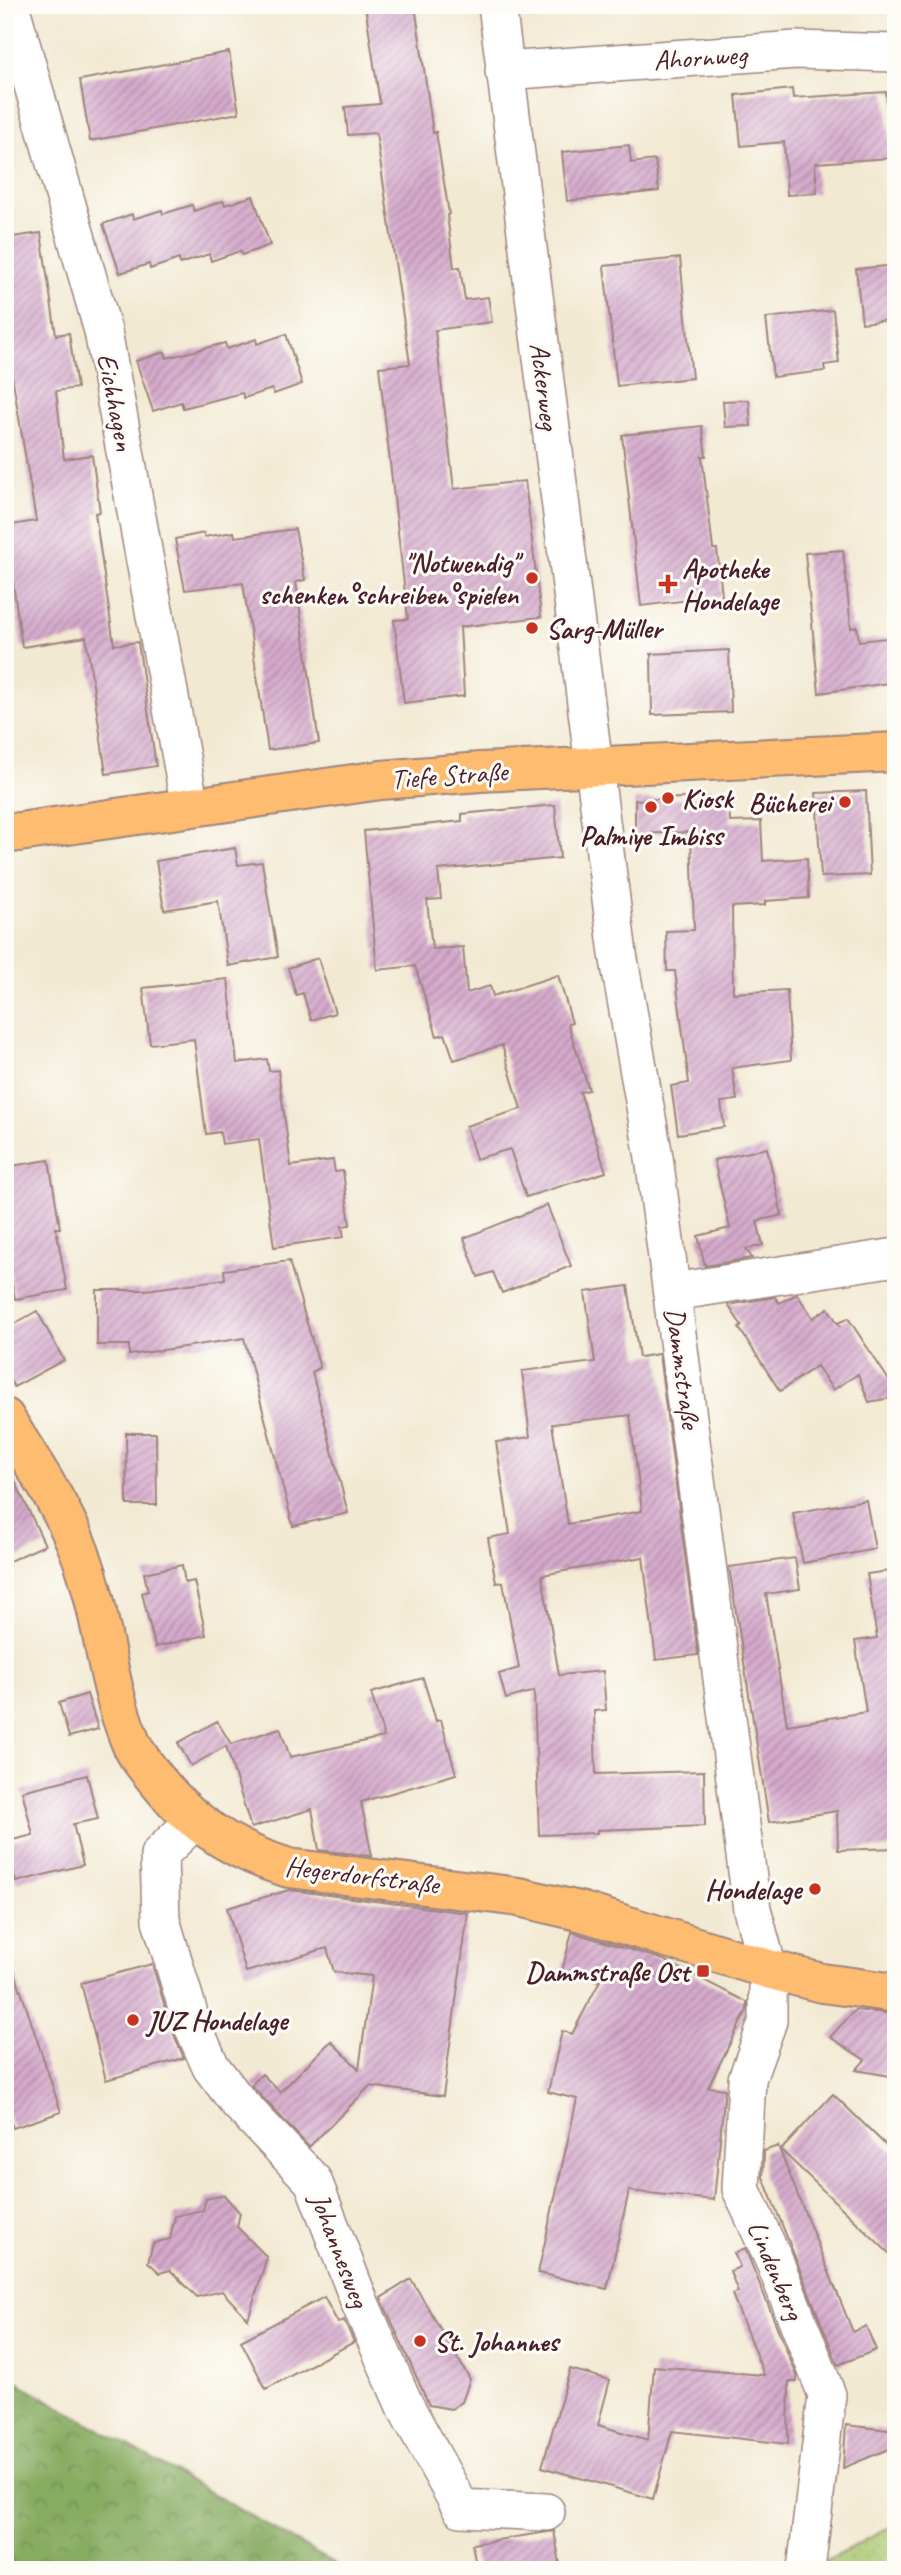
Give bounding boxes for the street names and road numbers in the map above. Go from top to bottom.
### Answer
street label: Ahornweg [652,36,750,78]
street label: Ackerweg [522,341,568,433]
street label: Eichhagen [89,350,143,454]
street label: Tiefe Straße [390,753,510,797]
street label: Dammstraße [657,1305,709,1433]
street label: Hegerdorfstraße [283,1848,443,1902]
street label: Johannesweg [301,2186,379,2314]
street label: Lindenberg [740,2215,813,2327]

